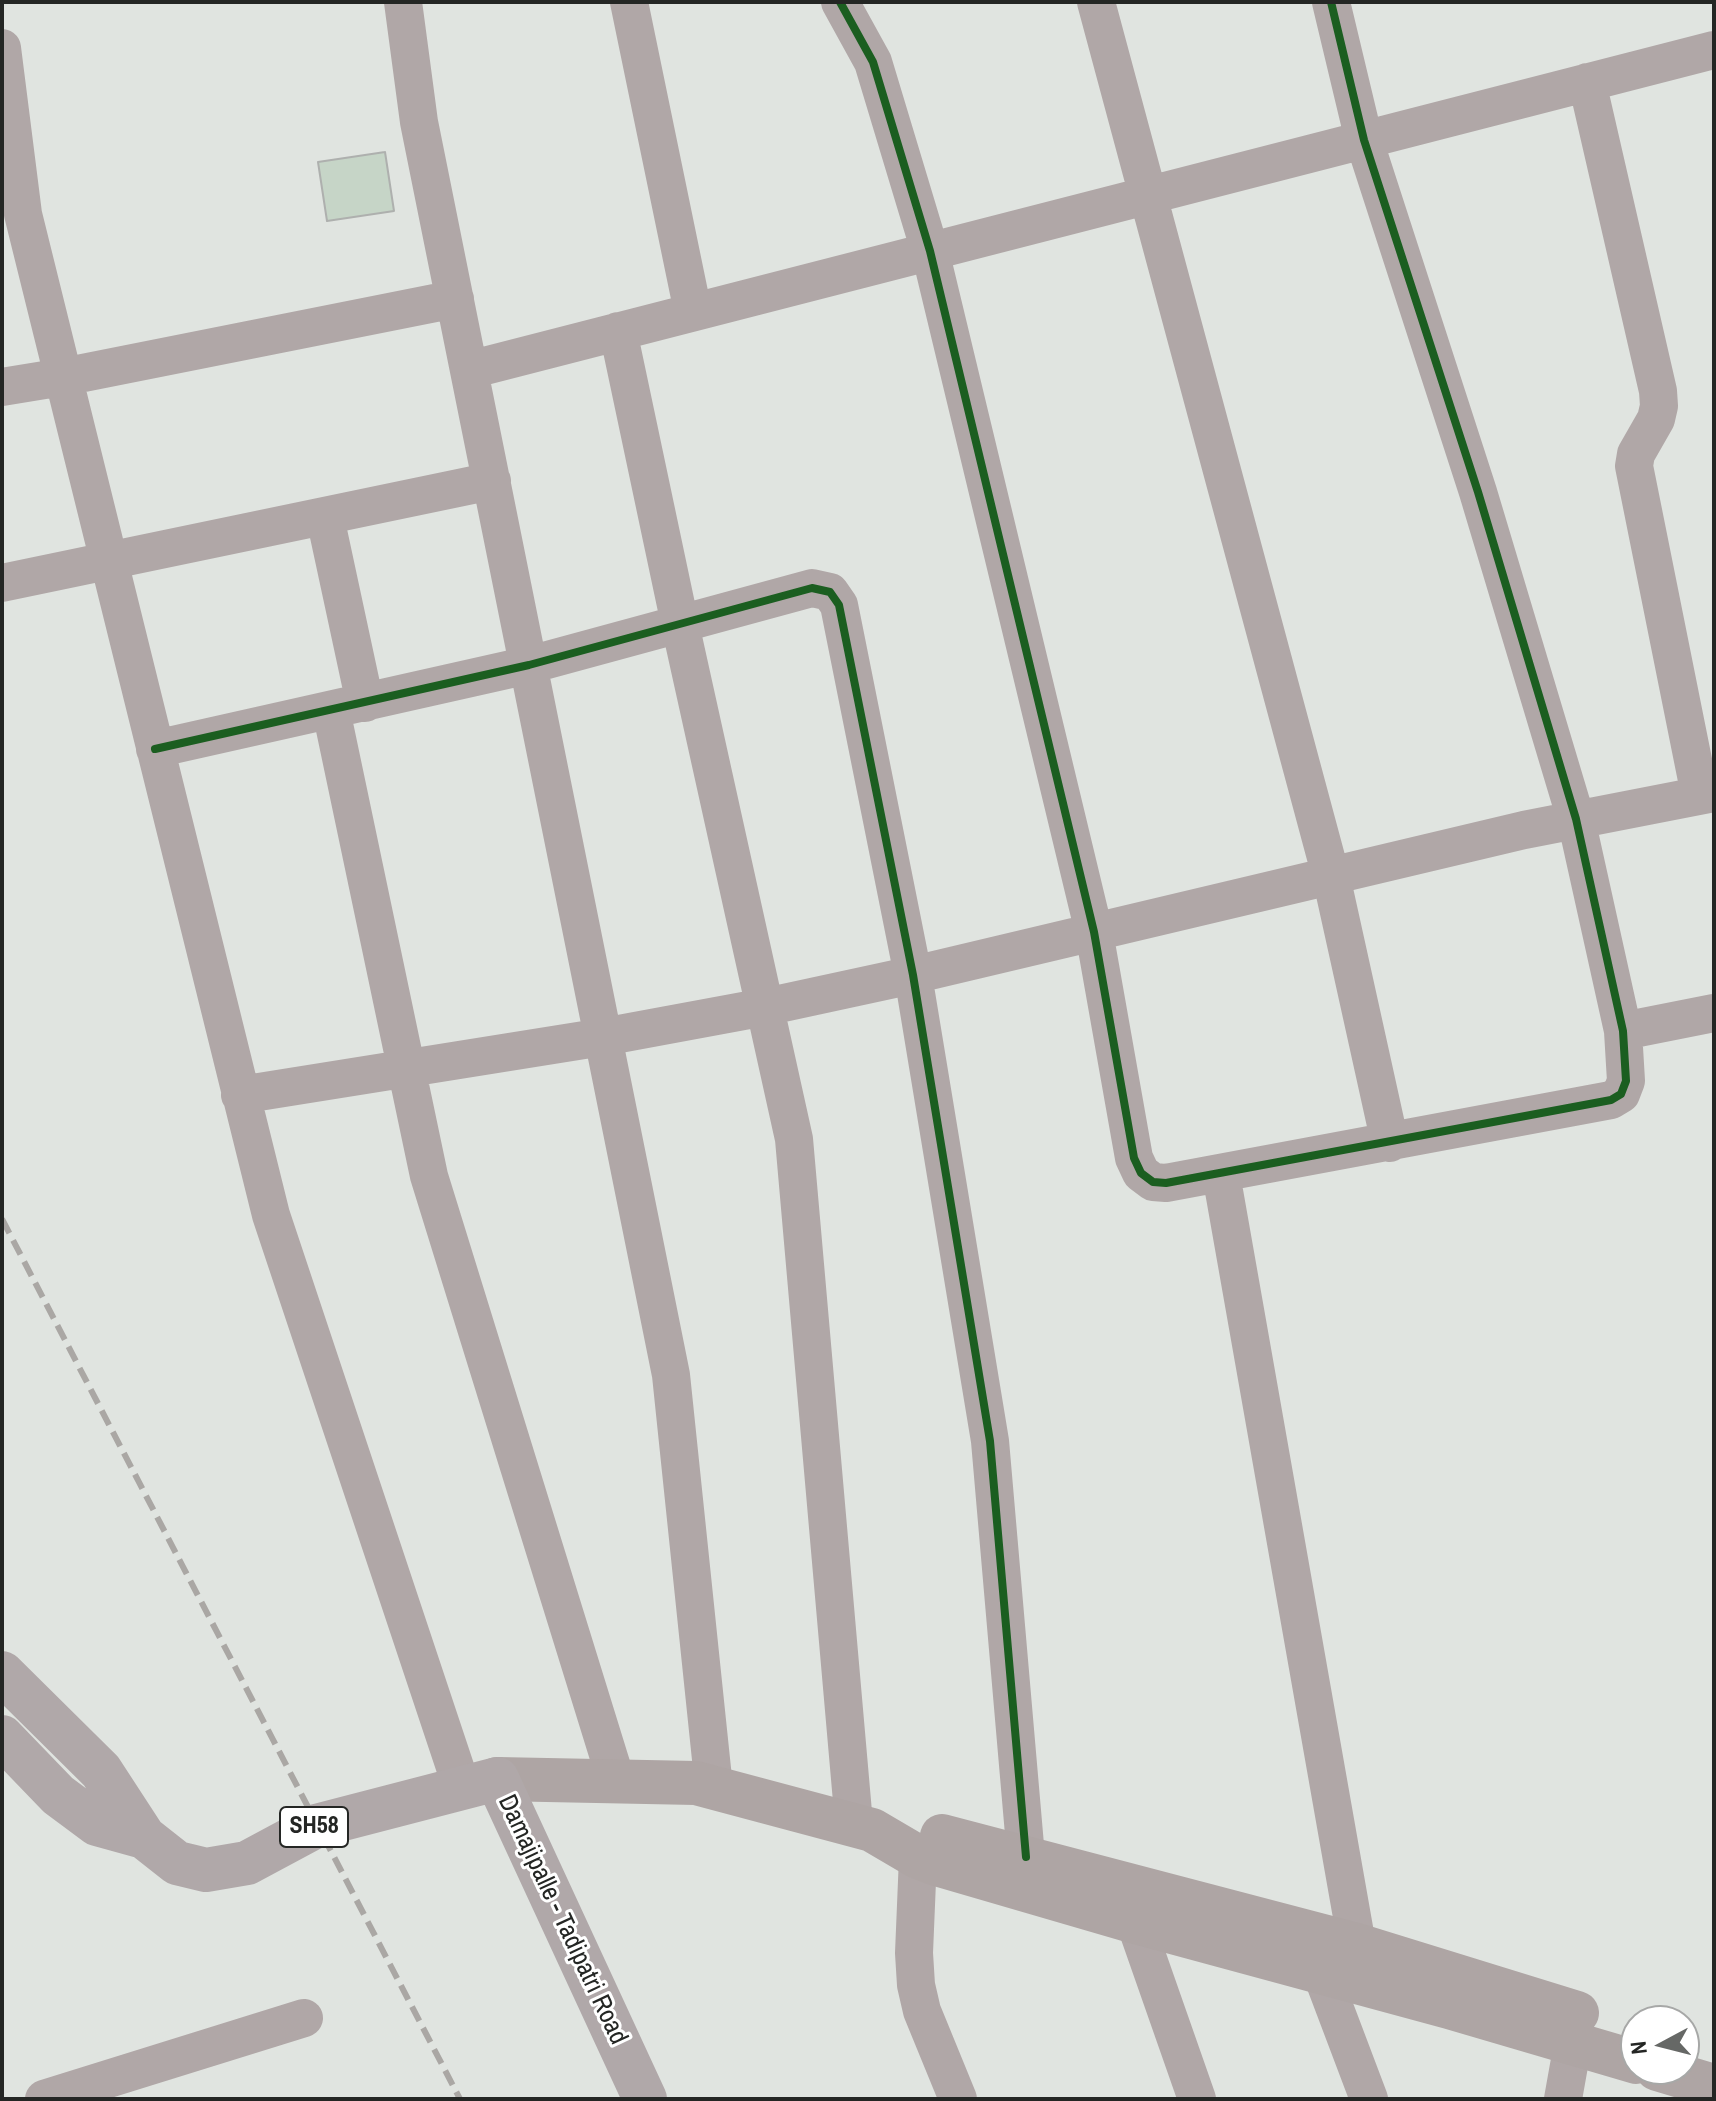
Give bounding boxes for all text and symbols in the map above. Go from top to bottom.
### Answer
street label: Damajipalle - Tadipatri Road [490,1790,634,2050]
road number: SH58 [280,1807,348,1847]
north arrow [1620,2005,1700,2085]
text: N [1622,2039,1654,2056]

